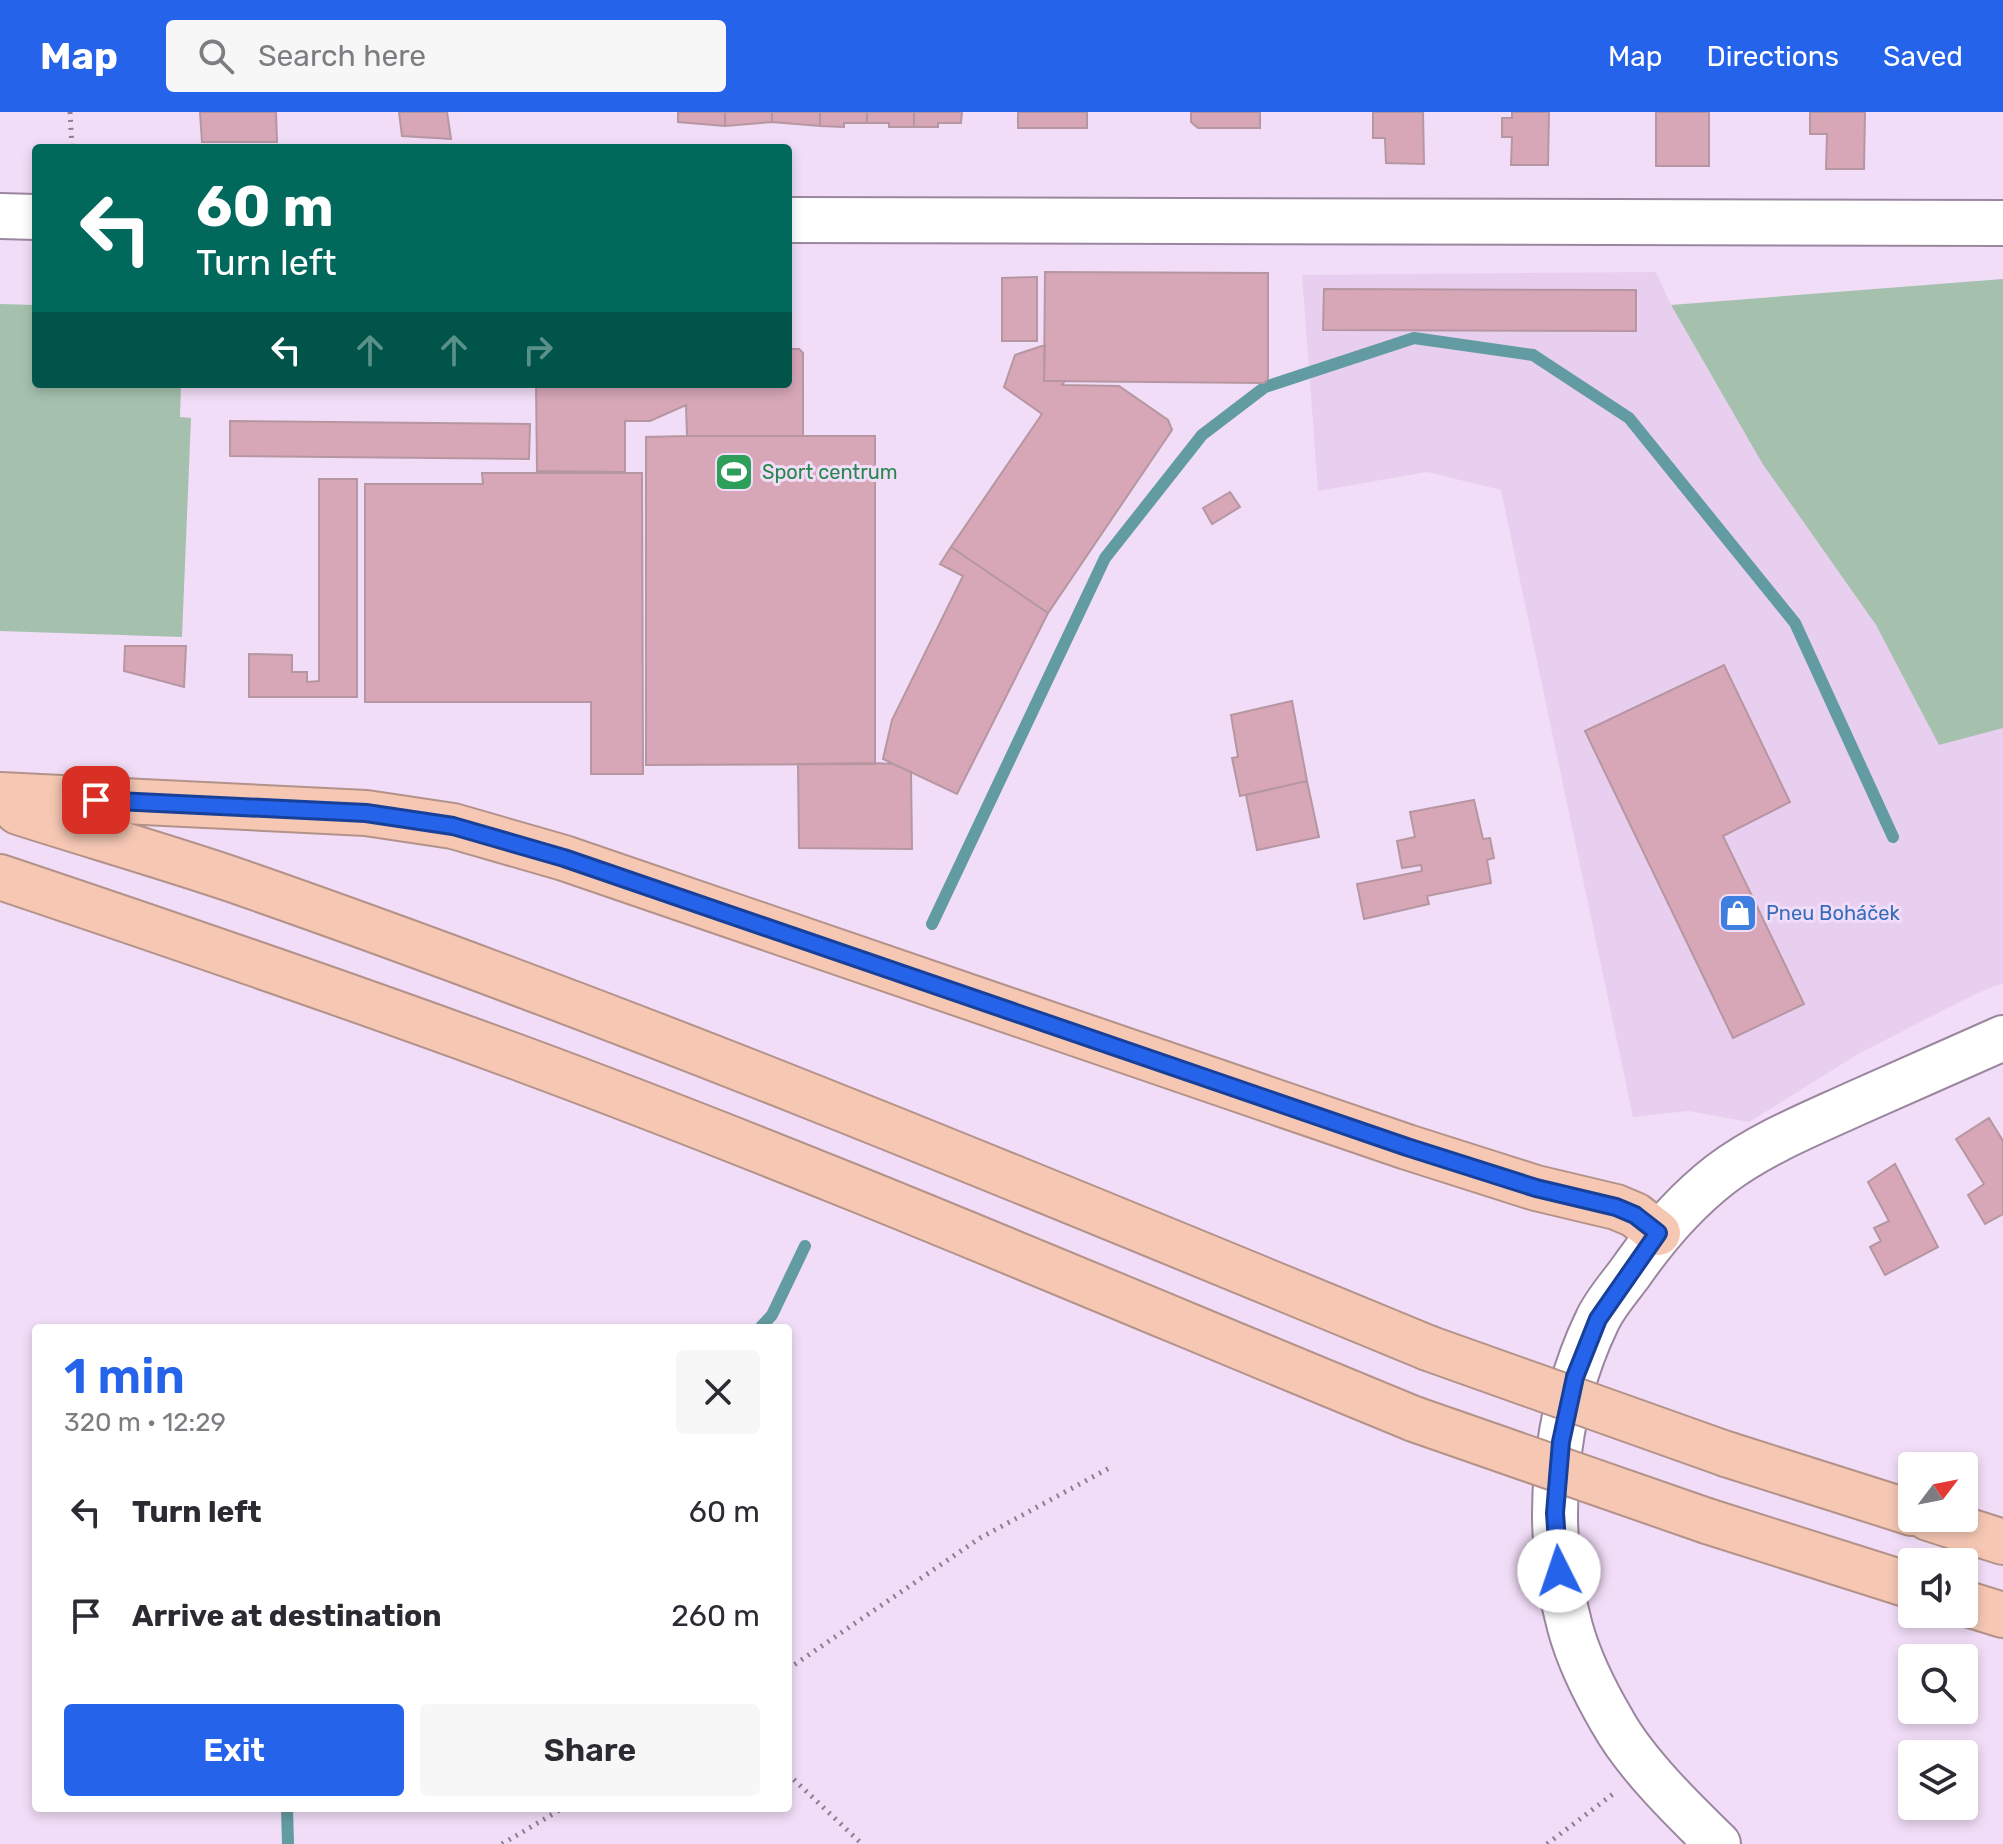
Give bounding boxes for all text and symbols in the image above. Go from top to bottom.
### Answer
search box [166,20,726,92]
text: Map [40,33,118,79]
icon: search [194,34,238,78]
text: Search here [258,38,426,74]
text: Map [1608,40,1662,73]
text: Directions [1706,40,1839,73]
text: Saved [1883,40,1963,73]
text: 60 m [196,174,334,240]
icon: left [64,176,168,280]
text: Turn left [196,241,337,284]
icon: left [264,328,308,372]
icon: ahead [348,328,392,372]
icon: ahead [432,328,476,372]
icon: right [516,328,560,372]
sports icon: Sport centrum [713,451,755,493]
place label: Sport centrum [762,460,898,484]
pin [62,766,130,834]
icon: arrive [74,778,118,822]
shop icon: Pneu Boháček [1717,892,1759,934]
place label: Pneu Boháček [1766,901,1900,925]
text: 1 min [64,1348,185,1405]
button: close [676,1350,760,1434]
text: 320 m · 12:29 [64,1407,226,1438]
north arrow [1898,1452,1978,1532]
map controls [1898,1452,1978,1820]
icon: left [64,1490,108,1534]
text: Turn left [132,1494,262,1530]
text: 60 m [689,1494,760,1530]
position arrow [1517,1529,1601,1613]
button: sound [1898,1548,1978,1628]
icon: arrive [64,1594,108,1638]
text: Arrive at destination [132,1598,442,1634]
text: 260 m [671,1598,760,1634]
button: search [1898,1644,1978,1724]
button: Exit [64,1704,404,1796]
button: Share [420,1704,760,1796]
button: layers [1898,1740,1978,1820]

